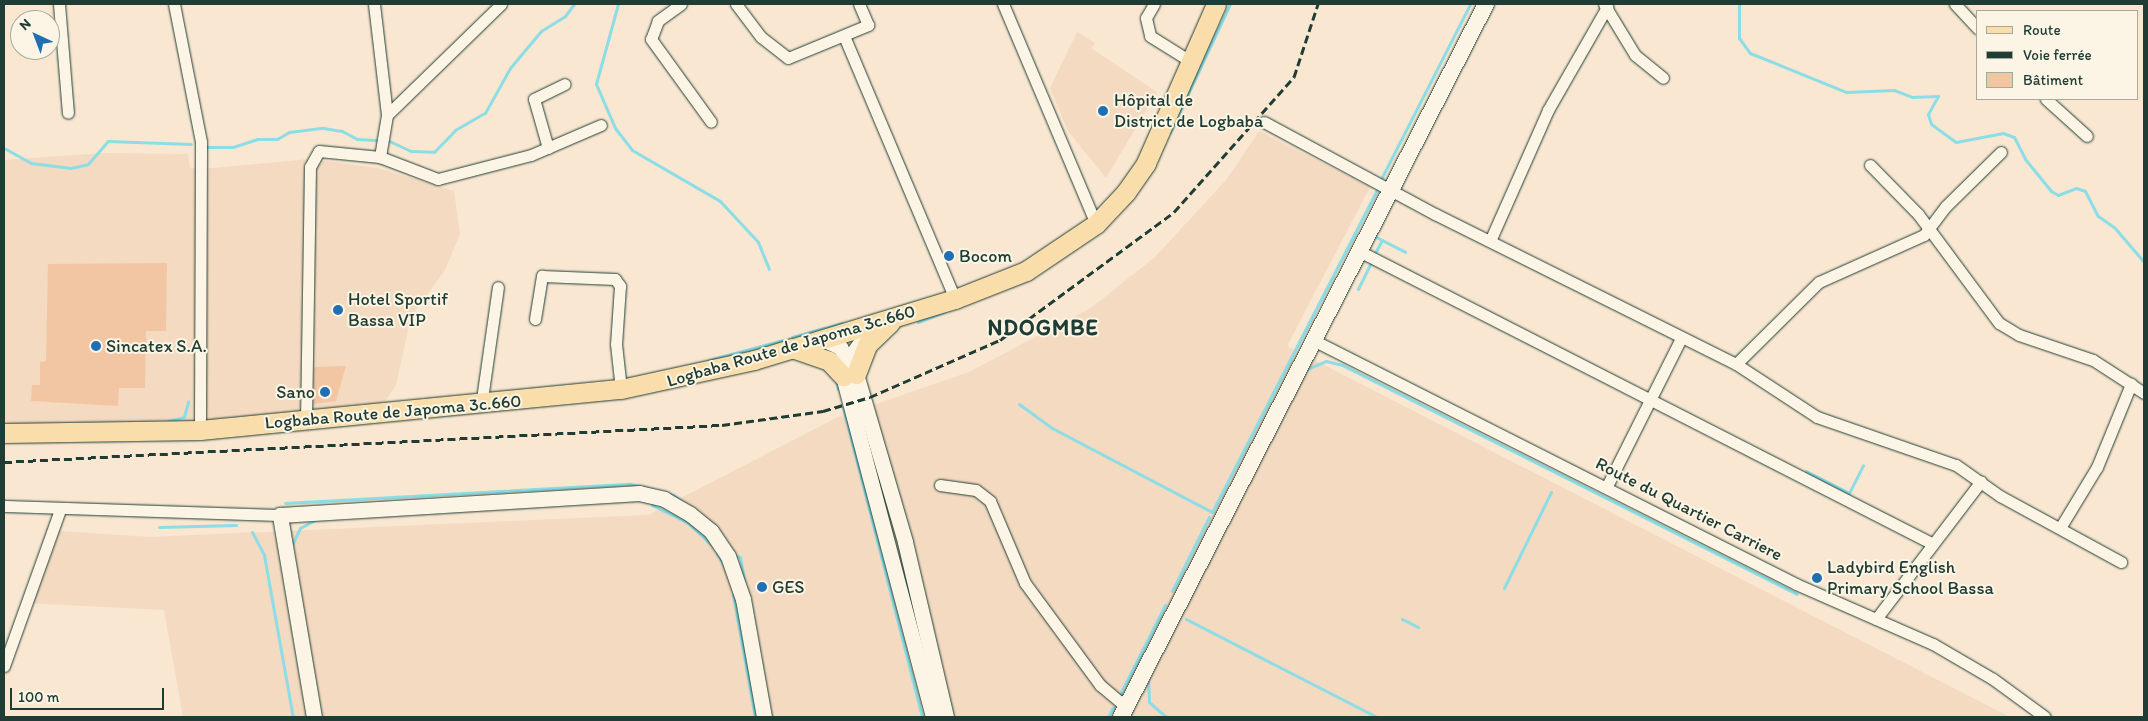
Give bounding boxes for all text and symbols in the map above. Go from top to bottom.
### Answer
north arrow [10,10,60,60]
legend [1976,10,2138,100]
text: N [16,15,34,34]
text: Route [2023,21,2061,39]
text: Voie ferrée [2023,46,2092,64]
text: Bâtiment [2023,71,2083,89]
place label: Hôpital de District de Logbaba [1114,90,1263,132]
marker: Hôpital de District de Logbaba [1096,104,1110,118]
place label: Bocom [959,245,1012,267]
marker: Bocom [943,250,955,262]
place label: Hotel Sportif Bassa VIP [348,289,448,332]
street label: Logbaba Route de Japoma 3c.660 [664,300,918,392]
marker: Hotel Sportif Bassa VIP [332,304,344,316]
district label: NDOGMBE [987,315,1099,341]
place label: Sincatex S.A. [106,335,207,357]
marker: Sincatex S.A. [90,340,102,352]
place label: Sano [276,381,315,403]
marker: Sano [319,386,331,398]
street label: Logbaba Route de Japoma 3c.660 [264,390,522,434]
street label: Route du Quartier Carriere [1592,452,1786,566]
place label: Ladybird English Primary School Bassa [1827,557,1993,600]
marker: Ladybird English Primary School Bassa [1811,572,1823,584]
place label: GES [772,576,804,598]
marker: GES [756,581,768,593]
scale bar [12,678,166,710]
text: 100 m [18,688,59,706]

